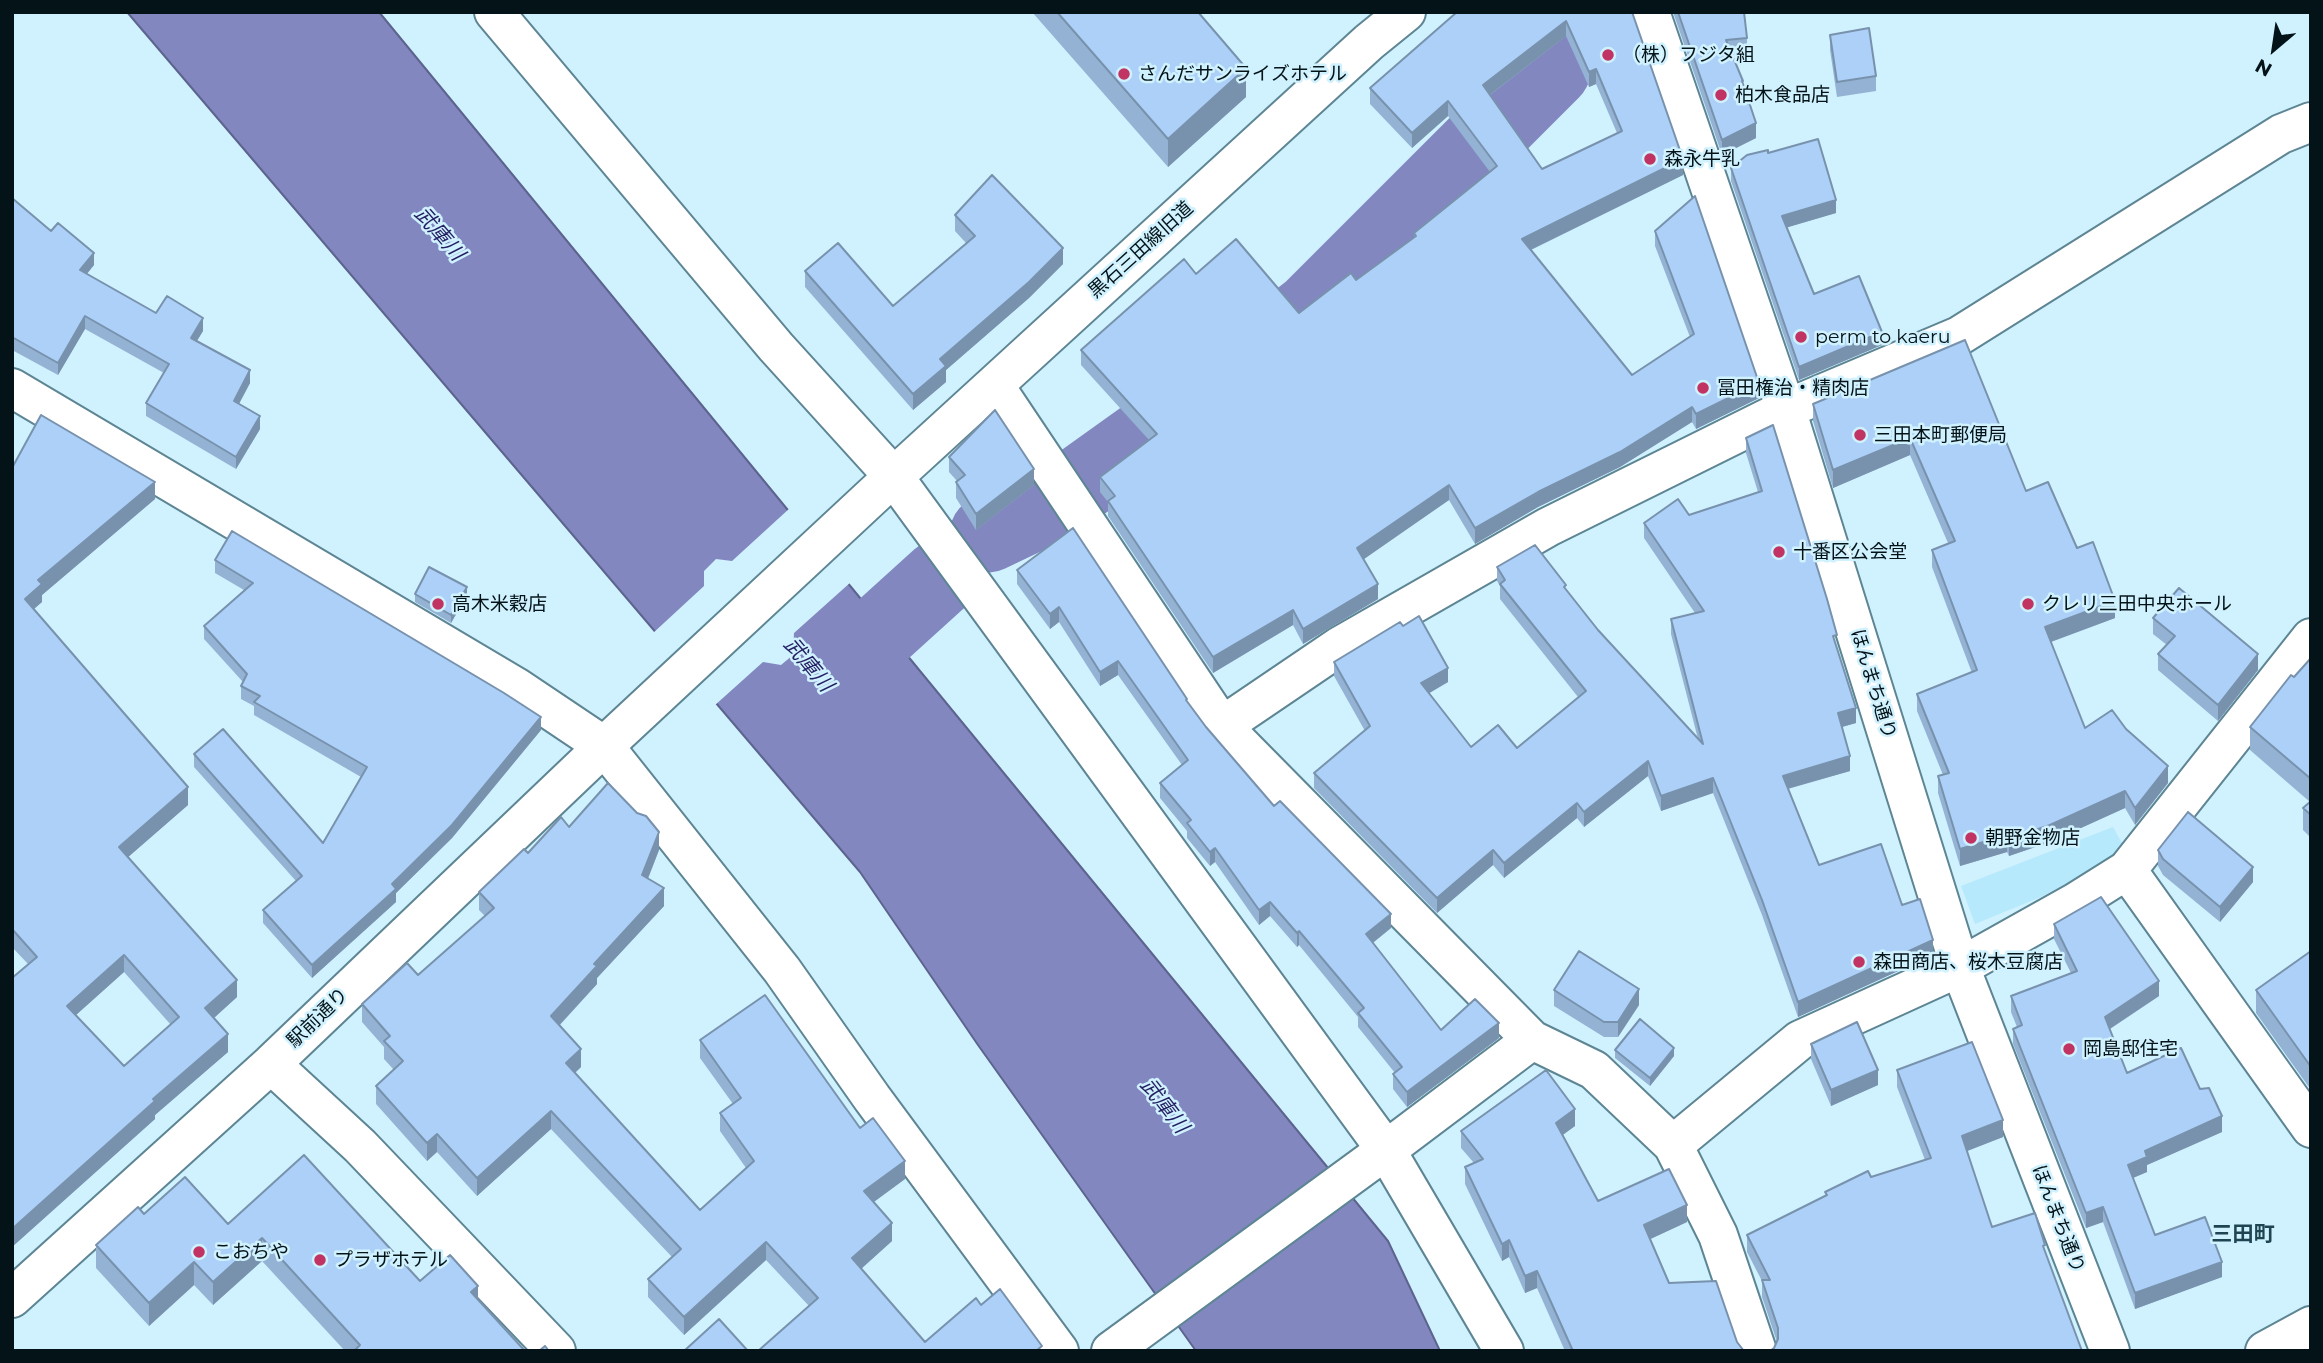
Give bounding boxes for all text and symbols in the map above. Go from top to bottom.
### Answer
north arrow [2239,14,2309,84]
place label: （株）フジタ組 [1622,44,1755,66]
marker: （株）フジタ組 [1600,47,1616,63]
text: N [2251,54,2276,82]
place label: さんだサンライズホテル [1138,63,1347,85]
marker: さんだサンライズホテル [1116,66,1132,82]
place label: 柏木食品店 [1735,84,1830,106]
marker: 柏木食品店 [1713,87,1729,103]
place label: 森永牛乳 [1664,148,1740,170]
marker: 森永牛乳 [1642,151,1658,167]
street label: 黒石三田線旧道 [1084,197,1198,303]
water label: 武庫川 [409,202,469,266]
place label: perm to kaeru [1815,326,1950,348]
marker: perm to kaeru [1793,329,1809,345]
place label: 冨田権治・精肉店 [1717,377,1869,399]
marker: 冨田権治・精肉店 [1695,380,1711,396]
place label: 三田本町郵便局 [1874,424,2007,446]
marker: 三田本町郵便局 [1852,427,1868,443]
place label: 十番区公会堂 [1793,541,1907,563]
marker: 十番区公会堂 [1771,544,1787,560]
place label: 高木米穀店 [452,593,547,615]
place label: クレリ三田中央ホール [2042,593,2232,615]
marker: 高木米穀店 [430,596,446,612]
marker: クレリ三田中央ホール [2020,596,2036,612]
street label: ほんまち通り [1845,626,1901,742]
water label: 武庫川 [778,633,838,697]
place label: 朝野金物店 [1985,827,2080,849]
marker: 朝野金物店 [1963,830,1979,846]
place label: 森田商店、桜木豆腐店 [1873,951,2063,973]
marker: 森田商店、桜木豆腐店 [1851,954,1867,970]
street label: 駅前通り [283,983,353,1053]
place label: 岡島邸住宅 [2083,1038,2178,1060]
marker: 岡島邸住宅 [2061,1041,2077,1057]
water label: 武庫川 [1135,1073,1193,1139]
street label: ほんまち通り [2027,1162,2089,1276]
district label: 三田町 [2212,1222,2274,1248]
place label: こおちや [213,1241,289,1263]
marker: こおちや [191,1244,207,1260]
place label: プラザホテル [334,1249,448,1271]
marker: プラザホテル [312,1252,328,1268]

